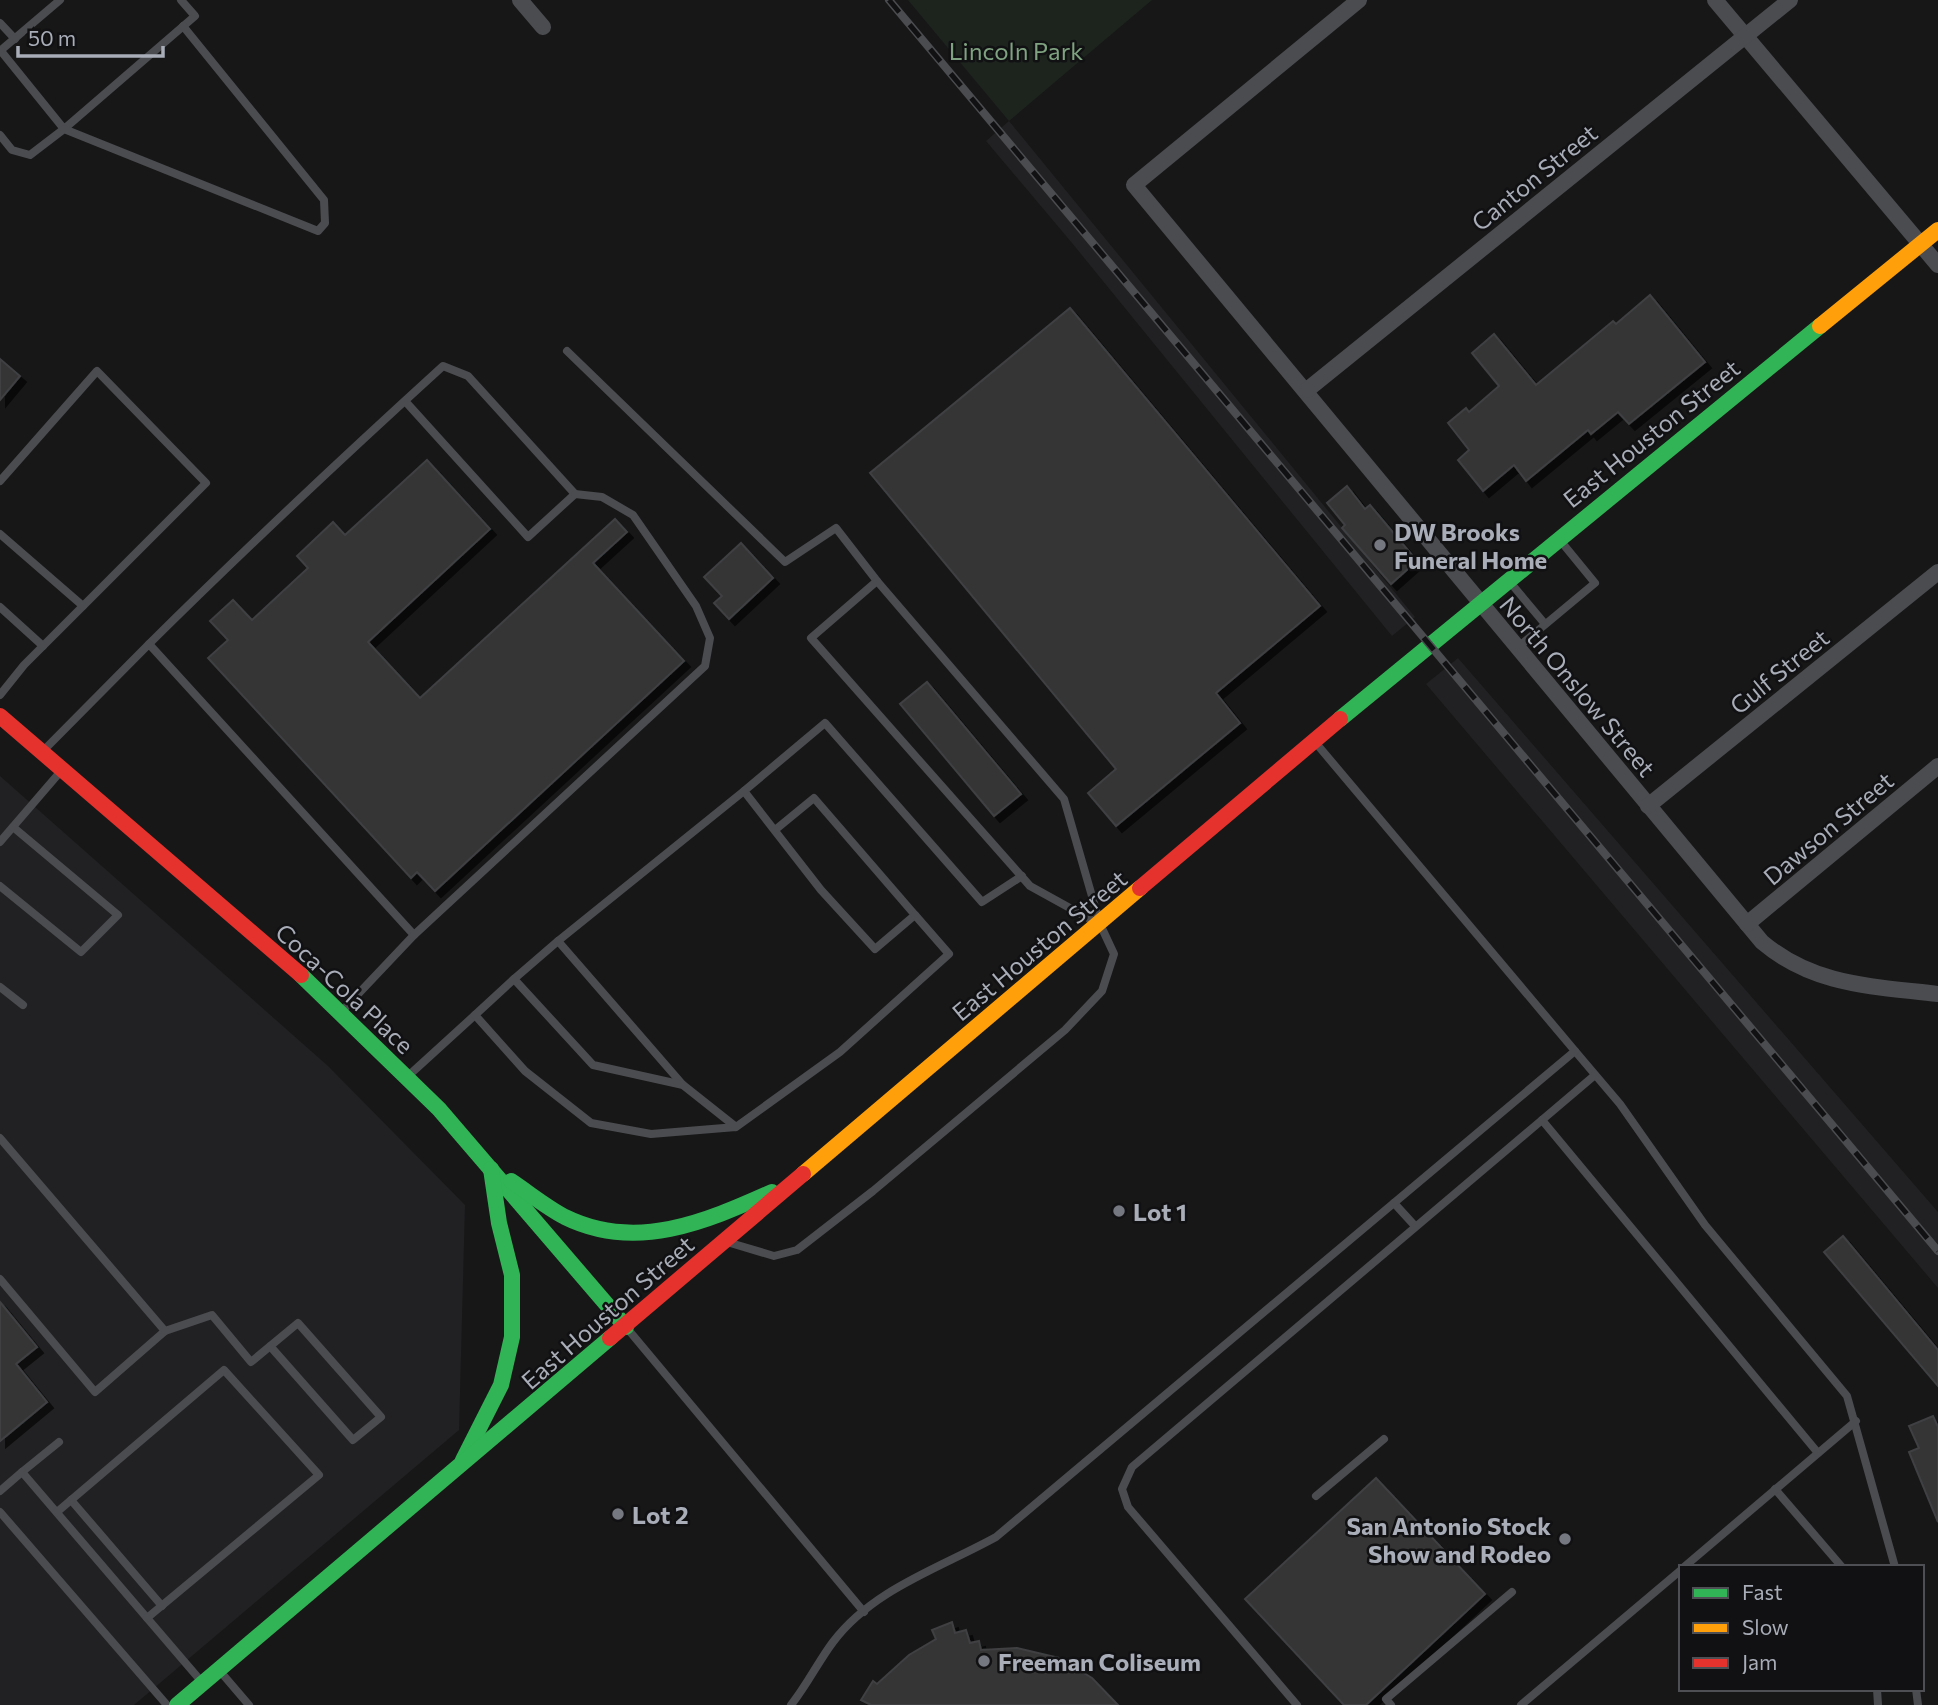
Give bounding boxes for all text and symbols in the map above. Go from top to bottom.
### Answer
scale bar [18,14,163,58]
text: 50 m [28,25,76,50]
park label: Lincoln Park [949,36,1083,65]
street label: Canton Street [1465,118,1603,236]
street label: East Houston Street [1557,353,1745,513]
place label: DW Brooks Funeral Home [1394,517,1547,574]
marker: DW Brooks Funeral Home [1372,537,1388,553]
street label: North Onslow Street [1494,590,1662,782]
street label: Gulf Street [1724,622,1834,720]
street label: Dawson Street [1757,765,1899,891]
street label: East Houston Street [946,863,1132,1026]
street label: Coca-Cola Place [270,917,420,1059]
place label: Lot 1 [1133,1197,1187,1226]
marker: Lot 1 [1111,1203,1127,1219]
street label: East Houston Street [515,1229,699,1395]
place label: Lot 2 [632,1500,689,1529]
marker: Lot 2 [610,1506,626,1522]
place label: San Antonio Stock Show and Rodeo [1346,1511,1551,1568]
marker: San Antonio Stock Show and Rodeo [1557,1531,1573,1547]
legend [1679,1565,1924,1691]
text: Fast [1742,1579,1783,1604]
text: Slow [1742,1614,1789,1639]
place label: Freeman Coliseum [998,1647,1201,1676]
text: Jam [1742,1649,1777,1674]
marker: Freeman Coliseum [976,1653,992,1669]

